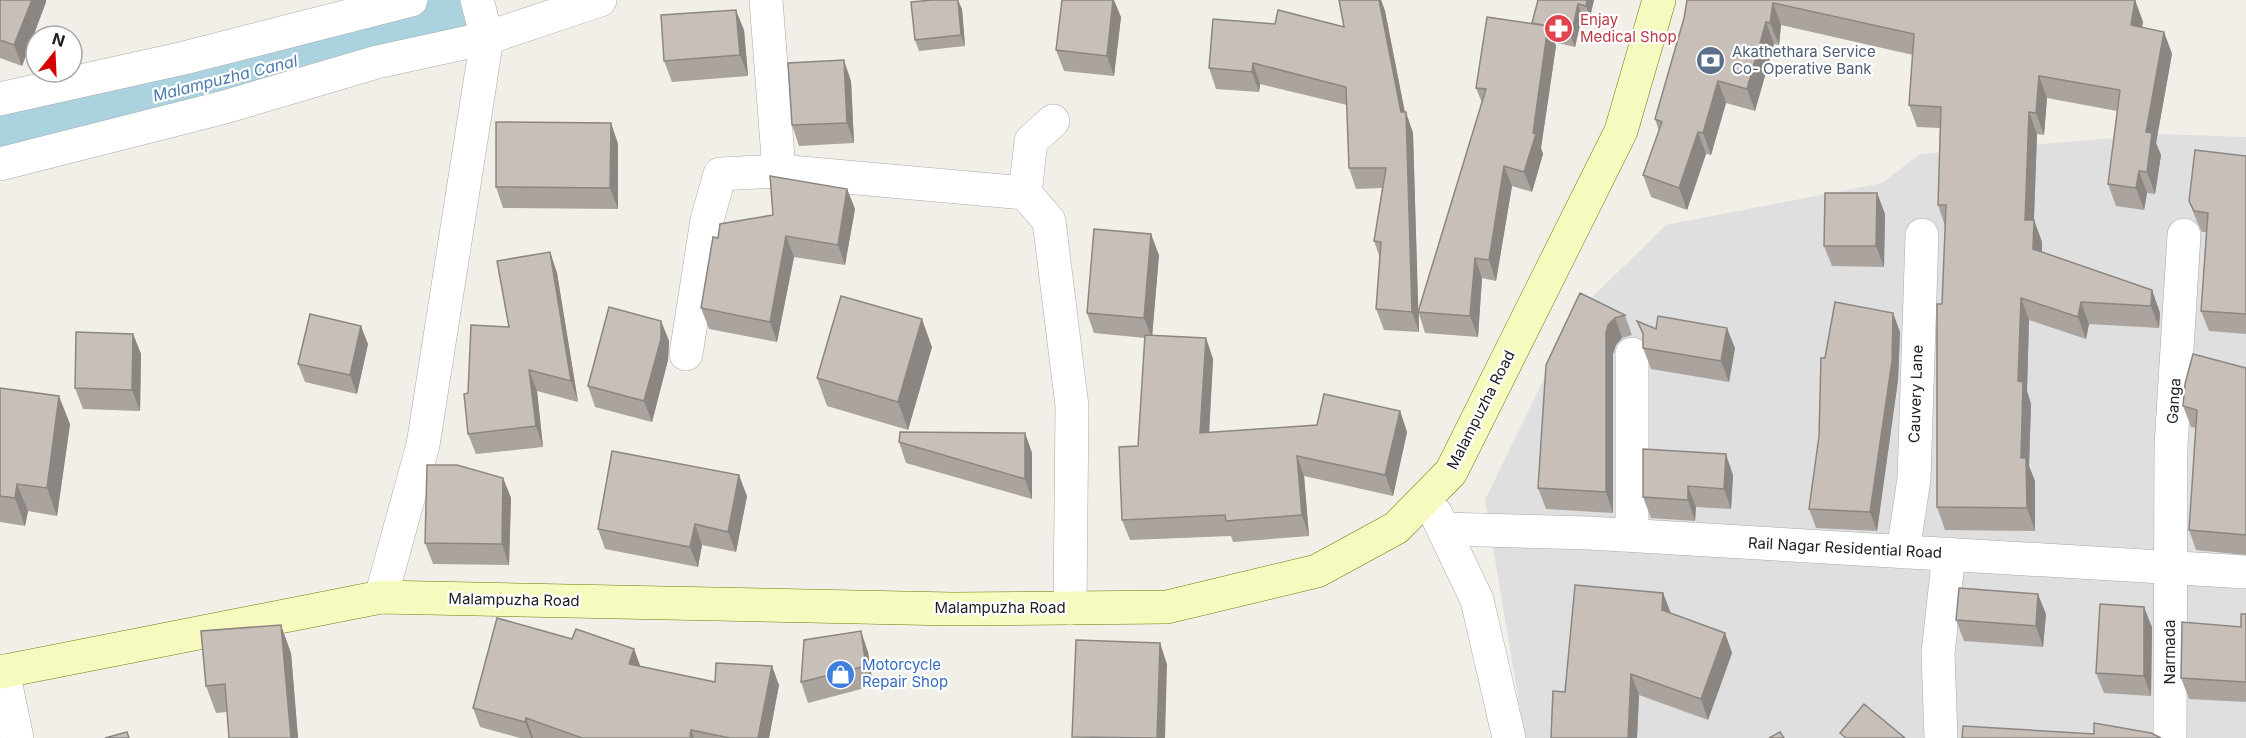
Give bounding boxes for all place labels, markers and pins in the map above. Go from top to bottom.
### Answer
place label: Enjay Medical Shop [1580,10,1677,46]
pharmacy icon: Enjay Medical Shop [1543,13,1575,45]
place label: Akathethara Service Co- Operative Bank [1732,42,1876,78]
bank icon: Akathethara Service Co- Operative Bank [1695,45,1727,77]
place label: Motorcycle Repair Shop [862,655,948,691]
shop icon: Motorcycle Repair Shop [825,658,857,690]

